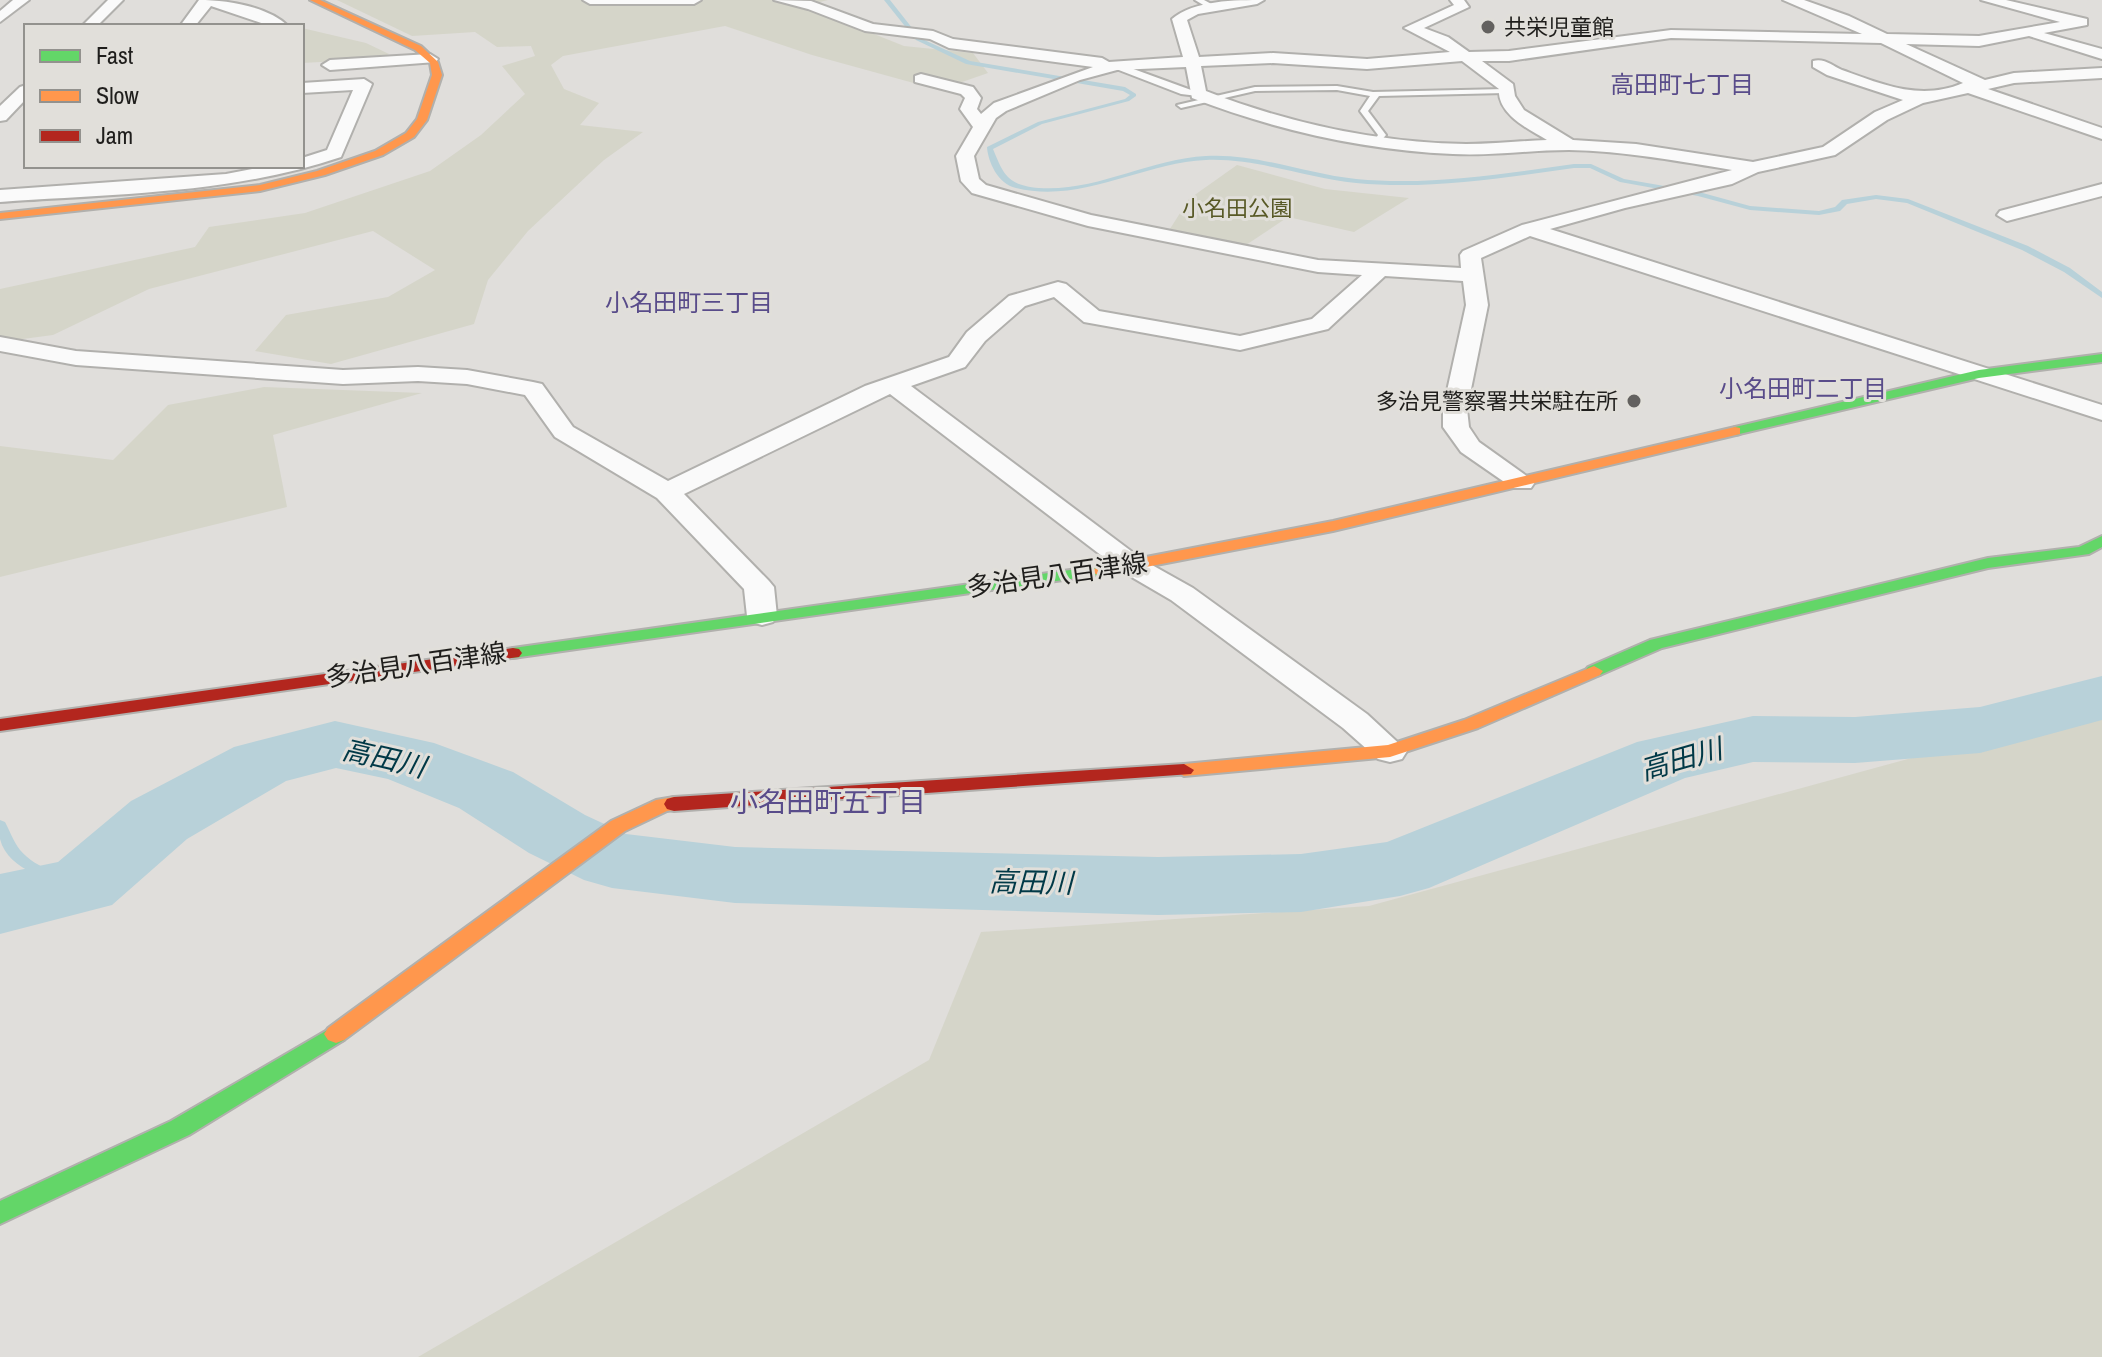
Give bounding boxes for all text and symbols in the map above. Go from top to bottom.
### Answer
place label: 共栄児童館 [1504,12,1614,42]
marker: 共栄児童館 [1479,18,1497,36]
legend [24,24,304,168]
text: Fast [96,39,134,71]
district label: 高田町七丁目 [1610,68,1754,100]
text: Slow [96,79,139,111]
text: Jam [96,119,133,151]
park label: 小名田公園 [1182,193,1292,223]
district label: 小名田町三丁目 [605,286,773,318]
district label: 小名田町二丁目 [1719,372,1887,404]
place label: 多治見警察署共栄駐在所 [1376,386,1618,416]
marker: 多治見警察署共栄駐在所 [1625,392,1643,410]
street label: 多治見八百津線 [964,545,1149,605]
street label: 多治見八百津線 [323,635,508,695]
water label: 高田川 [1635,728,1729,789]
water label: 高田川 [339,730,432,787]
district label: 小名田町五丁目 [730,783,926,821]
water label: 高田川 [989,862,1076,902]

